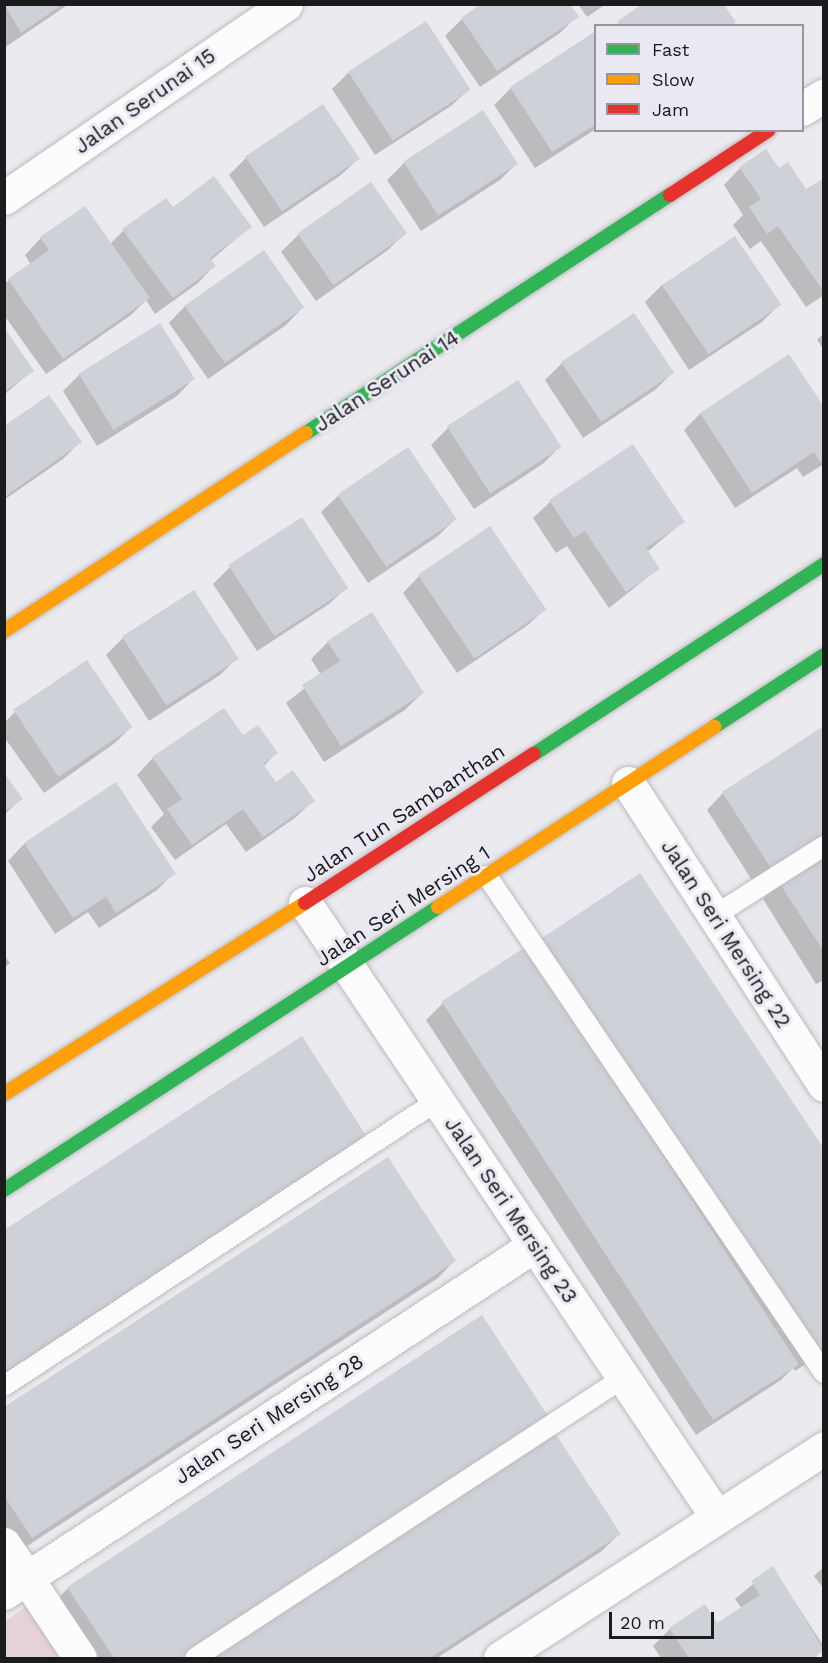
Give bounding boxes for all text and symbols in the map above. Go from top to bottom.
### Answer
legend [594,24,804,132]
text: Fast [652,39,689,60]
street label: Jalan Serunai 15 [69,43,221,159]
text: Slow [652,69,695,90]
text: Jam [652,99,689,120]
street label: Jalan Serunai 14 [310,325,464,437]
street label: Jalan Tun Sambanthan [298,738,510,888]
street label: Jalan Seri Mersing 22 [656,835,796,1033]
street label: Jalan Seri Mersing 1 [311,840,495,972]
street label: Jalan Seri Mersing 23 [439,1112,583,1308]
street label: Jalan Seri Mersing 28 [170,1349,368,1489]
scale bar [612,1600,717,1638]
text: 20 m [620,1612,665,1633]

